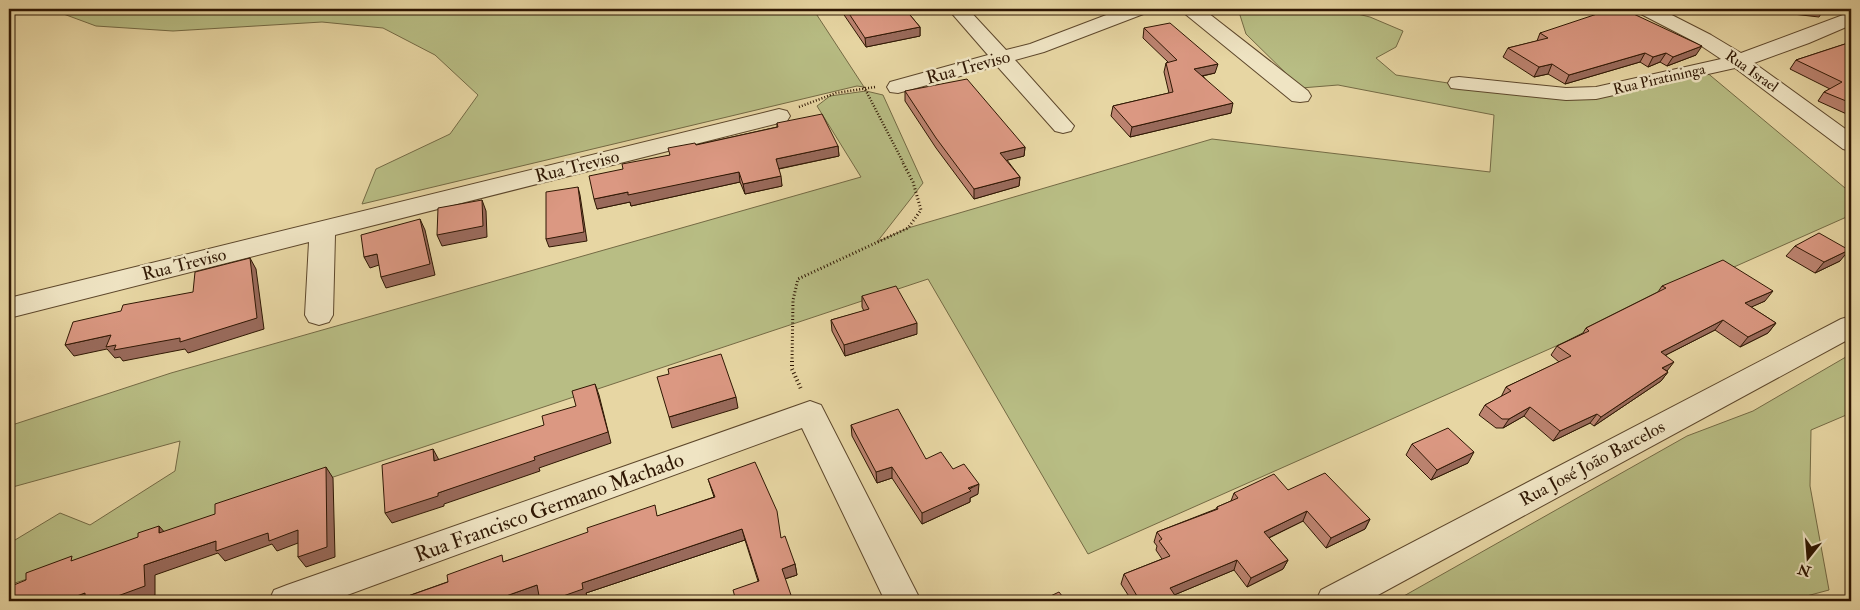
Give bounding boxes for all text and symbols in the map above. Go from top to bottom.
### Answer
street label: Rua Treviso [924,45,1013,90]
street label: Rua Israel [1721,46,1782,97]
street label: Rua Piratininga [1611,59,1708,99]
street label: Rua Treviso [533,145,622,188]
street label: Rua Treviso [140,243,229,286]
street label: Rua José João Barcelos [1515,415,1669,512]
street label: Rua Francisco Germano Machado [411,446,688,569]
north arrow [1782,532,1832,582]
text: N [1795,560,1814,580]

